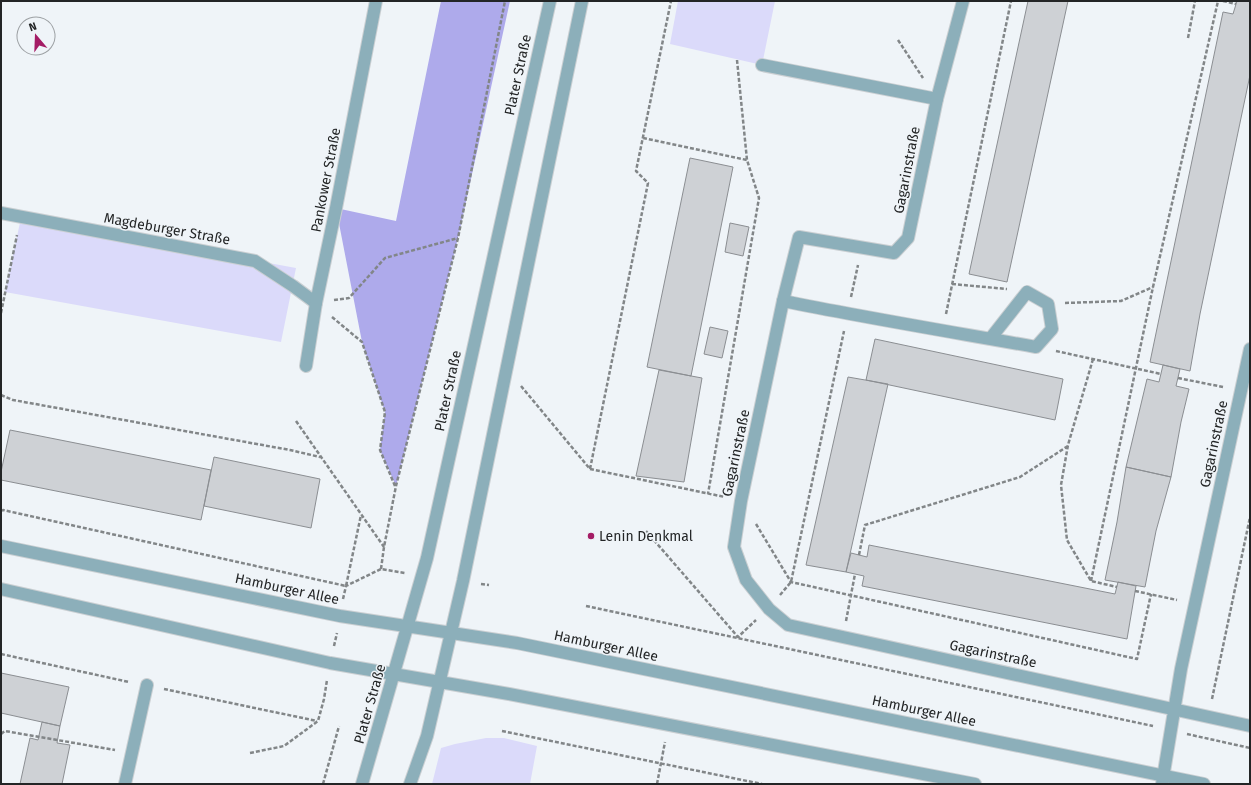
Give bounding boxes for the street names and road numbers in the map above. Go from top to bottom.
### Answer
street label: Plater Straße [501,33,535,117]
street label: Gagarinstraße [890,125,924,215]
street label: Pankower Straße [308,126,344,234]
street label: Magdeburger Straße [102,210,232,248]
street label: Plater Straße [431,349,465,433]
street label: Gagarinstraße [1196,399,1232,489]
street label: Gagarinstraße [718,408,754,498]
street label: Hamburger Allee [233,570,341,608]
street label: Hamburger Allee [552,627,660,665]
street label: Gagarinstraße [948,636,1038,672]
street label: Plater Straße [350,662,390,746]
street label: Hamburger Allee [870,692,978,730]

